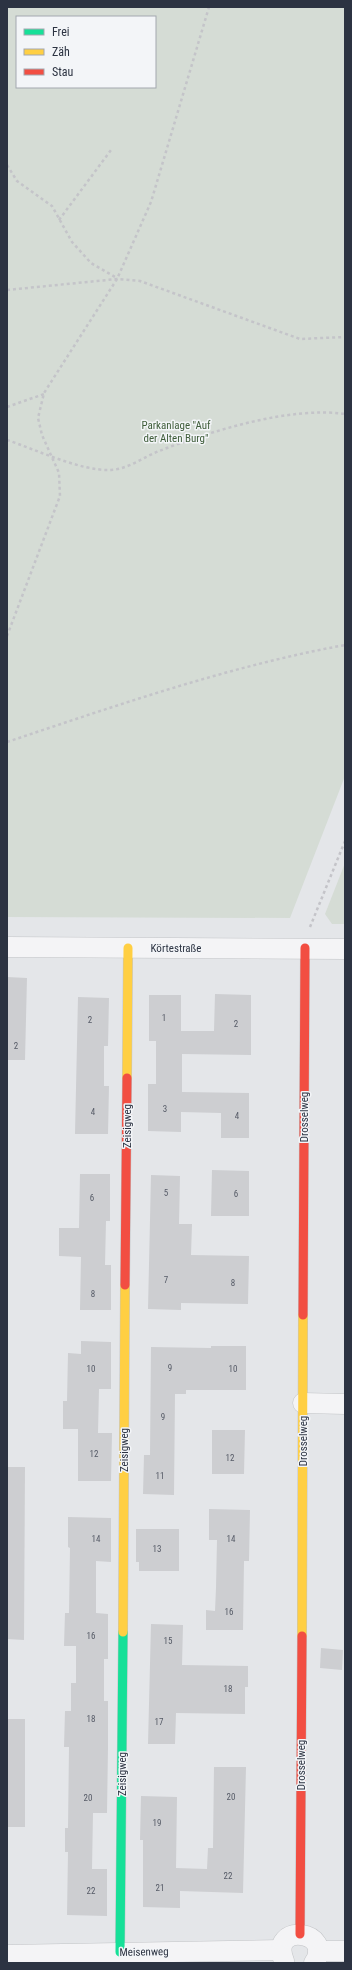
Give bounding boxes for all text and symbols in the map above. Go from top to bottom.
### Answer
legend [16,16,156,88]
text: Frei [52,25,70,39]
text: Zäh [52,45,70,59]
text: Stau [52,65,74,79]
park label: Parkanlage "Auf der Alten Burg" [141,419,211,445]
street label: Körtestraße [151,942,201,955]
house number: 1 [162,1013,166,1023]
house number: 2 [88,1015,93,1025]
house number: 2 [234,1019,239,1029]
house number: 2 [14,1041,19,1051]
street label: Drosselweg [298,1092,311,1142]
street label: Zeisigweg [121,1104,134,1148]
house number: 3 [163,1104,167,1114]
house number: 4 [91,1107,96,1117]
house number: 4 [235,1111,240,1121]
house number: 5 [164,1188,169,1198]
house number: 6 [234,1189,238,1199]
house number: 6 [90,1193,94,1203]
house number: 7 [164,1275,169,1285]
house number: 8 [231,1278,235,1288]
house number: 8 [91,1289,95,1299]
house number: 9 [168,1363,172,1373]
house number: 10 [87,1364,95,1374]
house number: 10 [229,1364,237,1374]
house number: 9 [161,1412,165,1422]
street label: Drosselweg [297,1416,310,1466]
street label: Zeisigweg [118,1428,131,1472]
house number: 12 [90,1449,99,1459]
house number: 12 [226,1453,235,1463]
house number: 11 [156,1471,164,1481]
house number: 14 [92,1534,101,1544]
house number: 14 [227,1534,236,1544]
house number: 13 [153,1544,161,1554]
house number: 16 [225,1607,233,1617]
house number: 16 [87,1631,95,1641]
house number: 15 [164,1636,173,1646]
house number: 18 [224,1684,232,1694]
house number: 18 [87,1714,95,1724]
house number: 17 [155,1717,164,1727]
street label: Drosselweg [295,1740,308,1790]
street label: Zeisigweg [116,1752,129,1796]
house number: 20 [227,1792,235,1802]
house number: 20 [84,1793,92,1803]
house number: 19 [153,1818,161,1828]
house number: 22 [224,1871,233,1881]
house number: 21 [156,1883,164,1893]
house number: 22 [87,1886,96,1896]
street label: Meisenweg [119,1945,169,1959]

